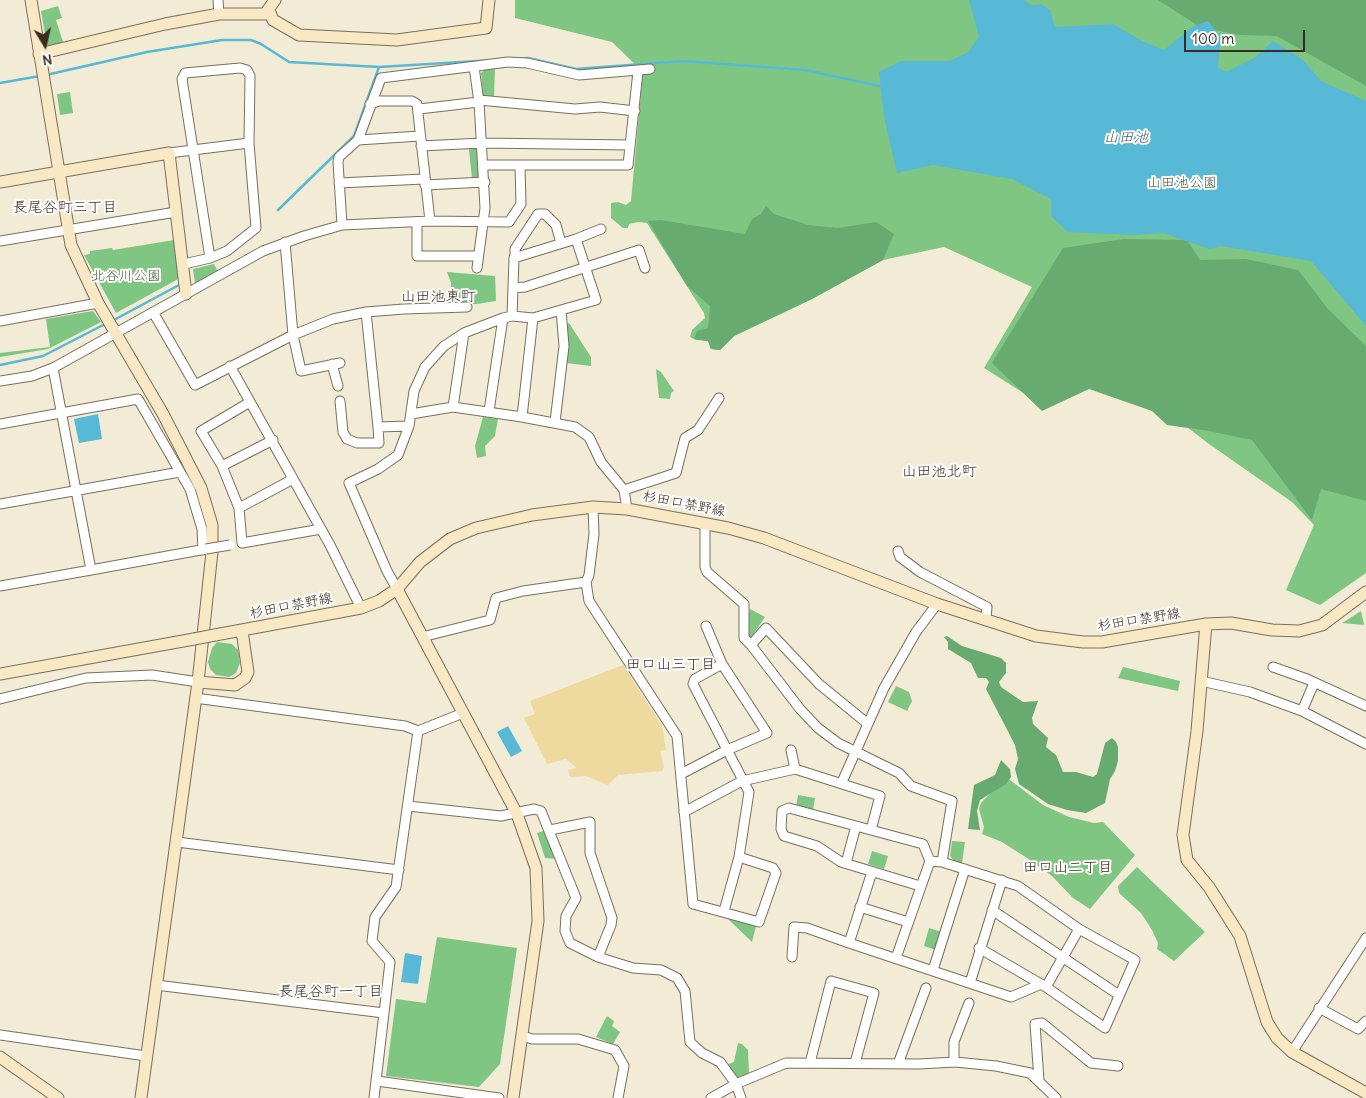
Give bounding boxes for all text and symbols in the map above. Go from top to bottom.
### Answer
north arrow [20,20,70,70]
scale bar [1186,20,1307,52]
text: 100 m [1192,29,1234,48]
text: N [41,50,54,69]
water label: 山田池 [1104,129,1148,147]
park label: 山田池公園 [1147,175,1217,191]
district label: 長尾谷町三丁目 [13,199,117,217]
park label: 北谷川公園 [91,268,161,284]
district label: 山田池東町 [401,288,475,306]
district label: 山田池北町 [902,463,976,481]
street label: 杉田口禁野線 [641,488,727,520]
street label: 杉田口禁野線 [248,590,334,622]
street label: 杉田口禁野線 [1096,605,1182,635]
district label: 田口山三丁目 [626,656,716,674]
district label: 田口山二丁目 [1023,859,1113,877]
district label: 長尾谷町一丁目 [279,983,383,1001]

